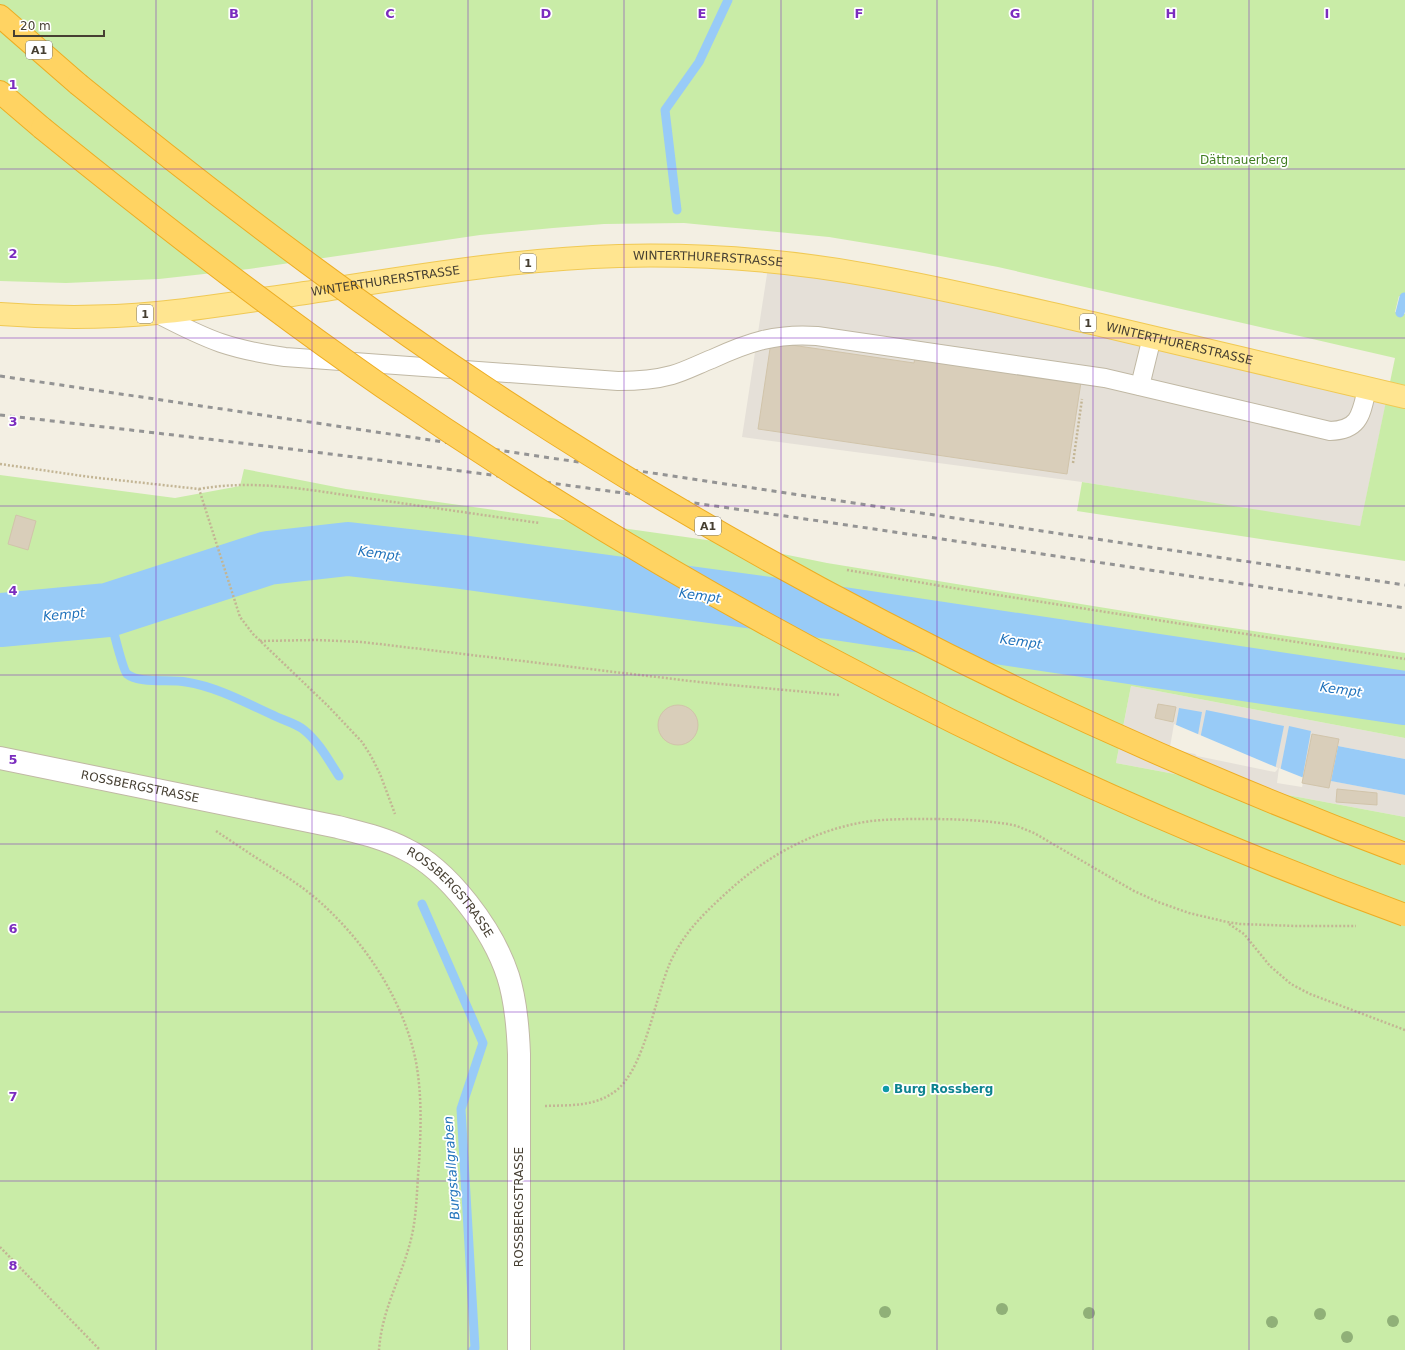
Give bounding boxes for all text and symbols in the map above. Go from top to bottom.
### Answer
text: B [229,6,239,21]
text: C [385,6,395,21]
text: D [541,6,552,21]
text: E [698,6,706,21]
text: F [855,6,863,21]
text: G [1010,6,1020,21]
text: H [1166,6,1176,21]
text: I [1325,6,1329,21]
scale bar [14,12,104,38]
text: 20 m [20,19,51,33]
road number: A1 [26,41,52,59]
text: 1 [8,77,18,92]
park label: Dättnauerberg [1200,153,1288,167]
text: 2 [8,246,18,261]
street label: WINTERTHURERSTRASSE [633,249,784,270]
road number: 1 [520,254,536,272]
street label: WINTERTHURERSTRASSE [310,263,461,299]
road number: 1 [137,305,153,323]
road number: 1 [1080,314,1096,332]
street label: WINTERTHURERSTRASSE [1105,320,1254,368]
text: 3 [8,414,18,429]
road number: A1 [695,517,721,535]
water label: Kempt [357,543,402,564]
text: 4 [8,583,18,598]
water label: Kempt [678,585,723,606]
water label: Kempt [42,605,87,624]
water label: Kempt [999,631,1044,652]
water label: Kempt [1319,679,1364,700]
text: 5 [8,752,18,767]
street label: ROSSBERGSTRASSE [80,768,201,806]
street label: ROSSBERGSTRASSE [404,844,496,940]
text: 6 [8,921,18,936]
place label: Burg Rossberg [894,1082,993,1096]
marker: Burg Rossberg [881,1084,891,1094]
text: 7 [8,1089,18,1104]
water label: Burgstallgraben [440,1116,463,1220]
street label: ROSSBERGSTRASSE [512,1147,526,1267]
text: 8 [8,1258,18,1273]

